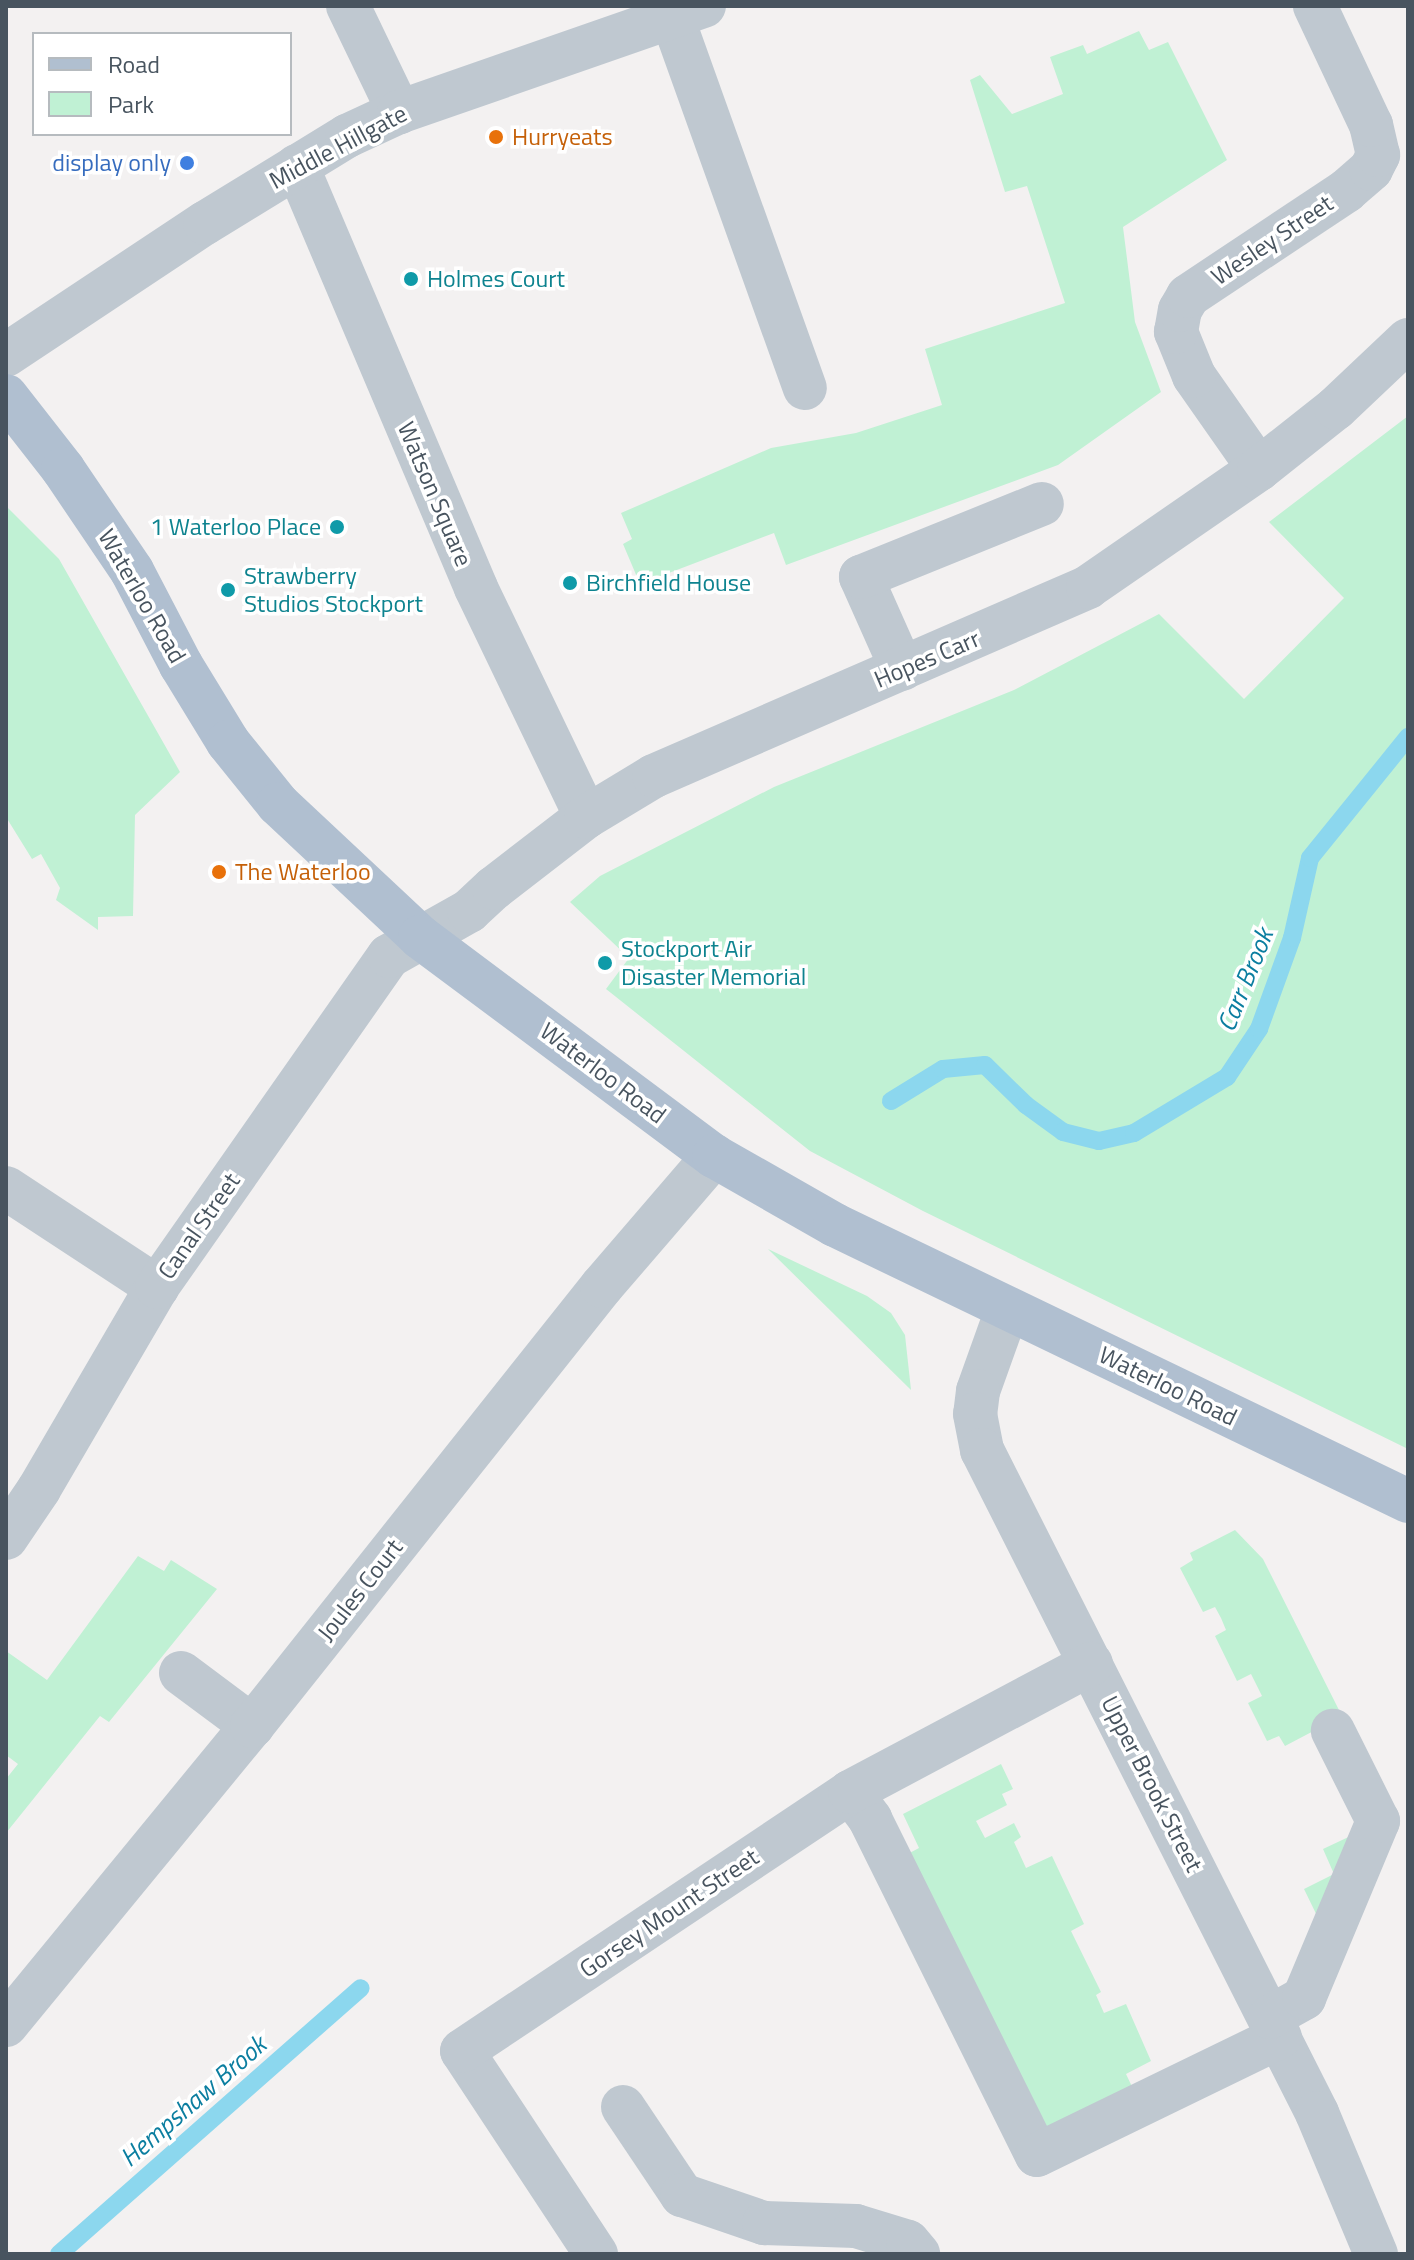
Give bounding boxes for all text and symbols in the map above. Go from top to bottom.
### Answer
legend [32,32,292,136]
text: Road [108,46,160,82]
text: Park [108,86,154,122]
street label: Middle Hillgate [264,99,412,195]
place label: Hurryeats [512,123,613,151]
marker: Hurryeats [487,128,505,146]
place label: display only [52,149,171,177]
marker: display only [178,154,196,172]
street label: Wesley Street [1206,189,1338,291]
place label: Holmes Court [427,265,565,293]
marker: Holmes Court [402,270,420,288]
street label: Watson Square [392,418,478,570]
place label: 1 Waterloo Place [150,513,321,541]
marker: 1 Waterloo Place [328,518,346,536]
street label: Waterloo Road [92,524,192,668]
place label: Strawberry Studios Stockport [244,562,423,618]
place label: Birchfield House [586,569,751,597]
marker: Birchfield House [561,574,579,592]
marker: Strawberry Studios Stockport [219,581,237,599]
street label: Hopes Carr [870,624,984,694]
place label: The Waterloo [235,858,371,886]
marker: The Waterloo [210,863,228,881]
water label: Carr Brook [1210,924,1280,1036]
place label: Stockport Air Disaster Memorial [621,935,806,991]
marker: Stockport Air Disaster Memorial [596,954,614,972]
street label: Waterloo Road [534,1016,672,1130]
street label: Canal Street [152,1167,246,1285]
street label: Waterloo Road [1094,1340,1242,1432]
street label: Joules Court [311,1533,409,1647]
street label: Upper Brook Street [1095,1691,1209,1877]
street label: Gorsey Mount Street [574,1842,764,1984]
water label: Hempshaw Brook [114,2029,272,2173]

